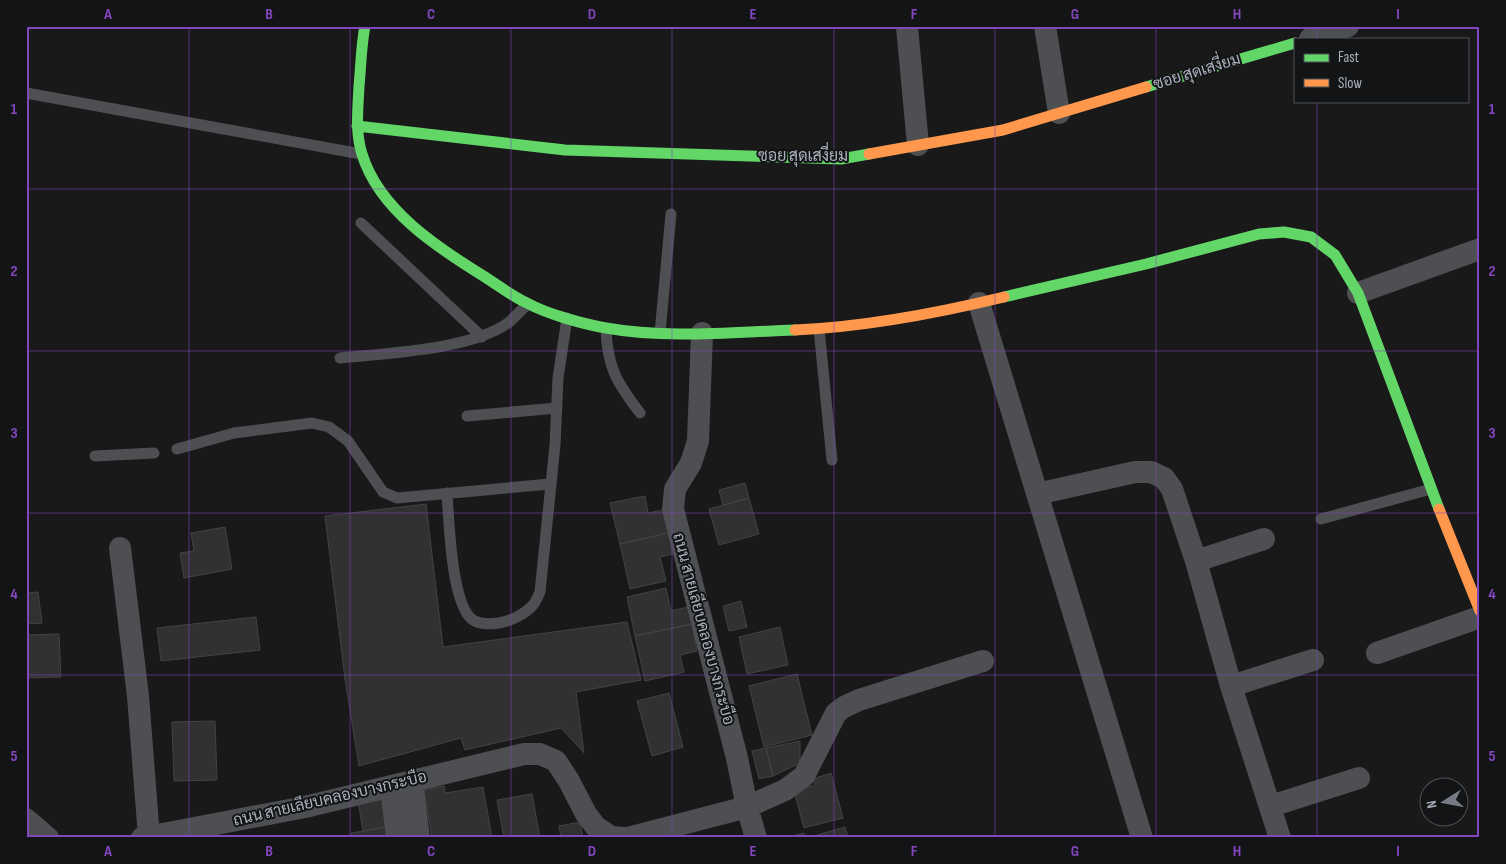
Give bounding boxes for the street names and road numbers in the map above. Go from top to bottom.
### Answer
street label: ซอย สุดเสงี่ยม [1149,44,1243,95]
street label: ซอย สุดเสงี่ยม [758,141,848,167]
street label: ถนน สายเลียบคลองบางกระบือ [668,530,741,727]
street label: ถนน สายเลียบคลองบางกระบือ [231,765,429,831]

